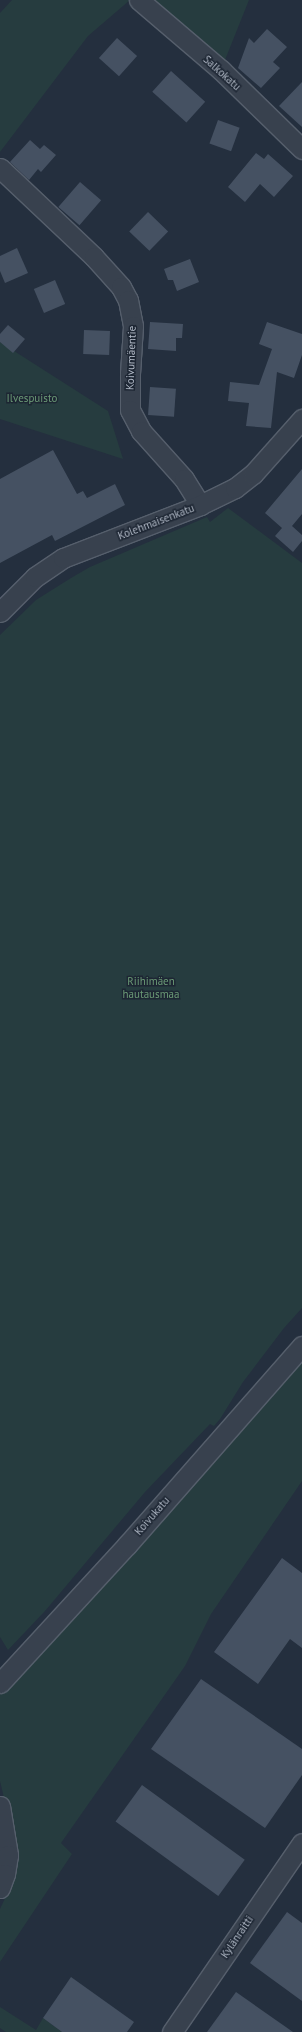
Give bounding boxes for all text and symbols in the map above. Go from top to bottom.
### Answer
street label: Salkokatu [201,53,243,93]
street label: Koivumäentie [123,326,139,390]
park label: Ilvespuisto [7,391,57,405]
street label: Kolehmaisenkatu [116,501,196,543]
park label: Riihimäen hautausmaa [123,975,179,1001]
street label: Koivukatu [132,1494,172,1538]
street label: Kylänraitti [218,1913,256,1961]

